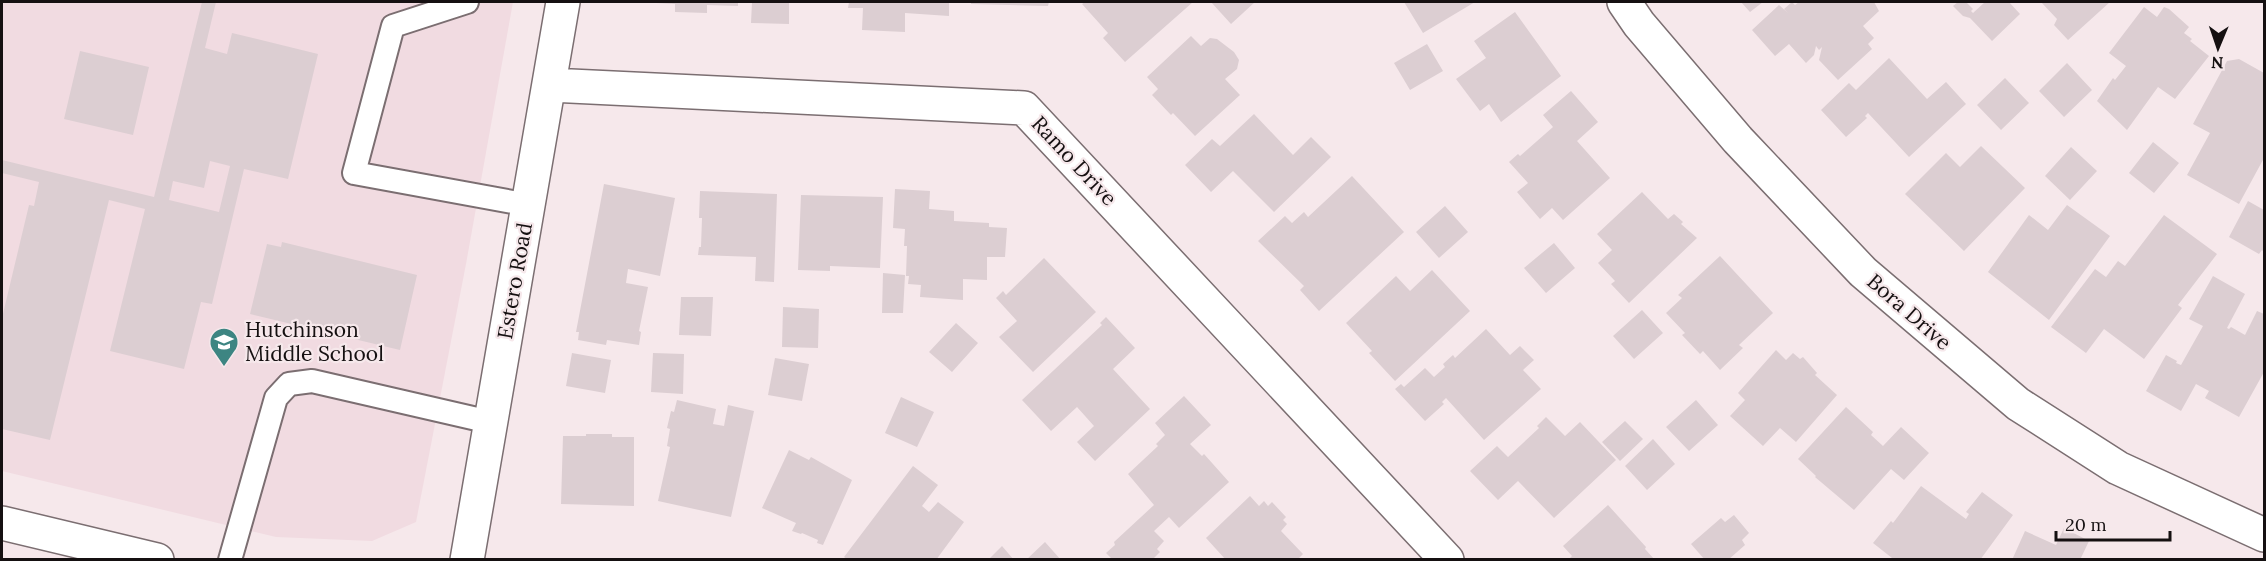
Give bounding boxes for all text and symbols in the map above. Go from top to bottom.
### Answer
north arrow [2188,18,2248,78]
text: N [2211,53,2224,73]
street label: Ramo Drive [1026,110,1123,211]
street label: Estero Road [491,221,538,341]
street label: Bora Drive [1862,268,1957,356]
place label: Hutchinson Middle School [245,316,384,367]
school or university icon: Hutchinson Middle School [208,326,240,368]
scale bar [2056,504,2170,542]
text: 20 m [2065,513,2107,536]

